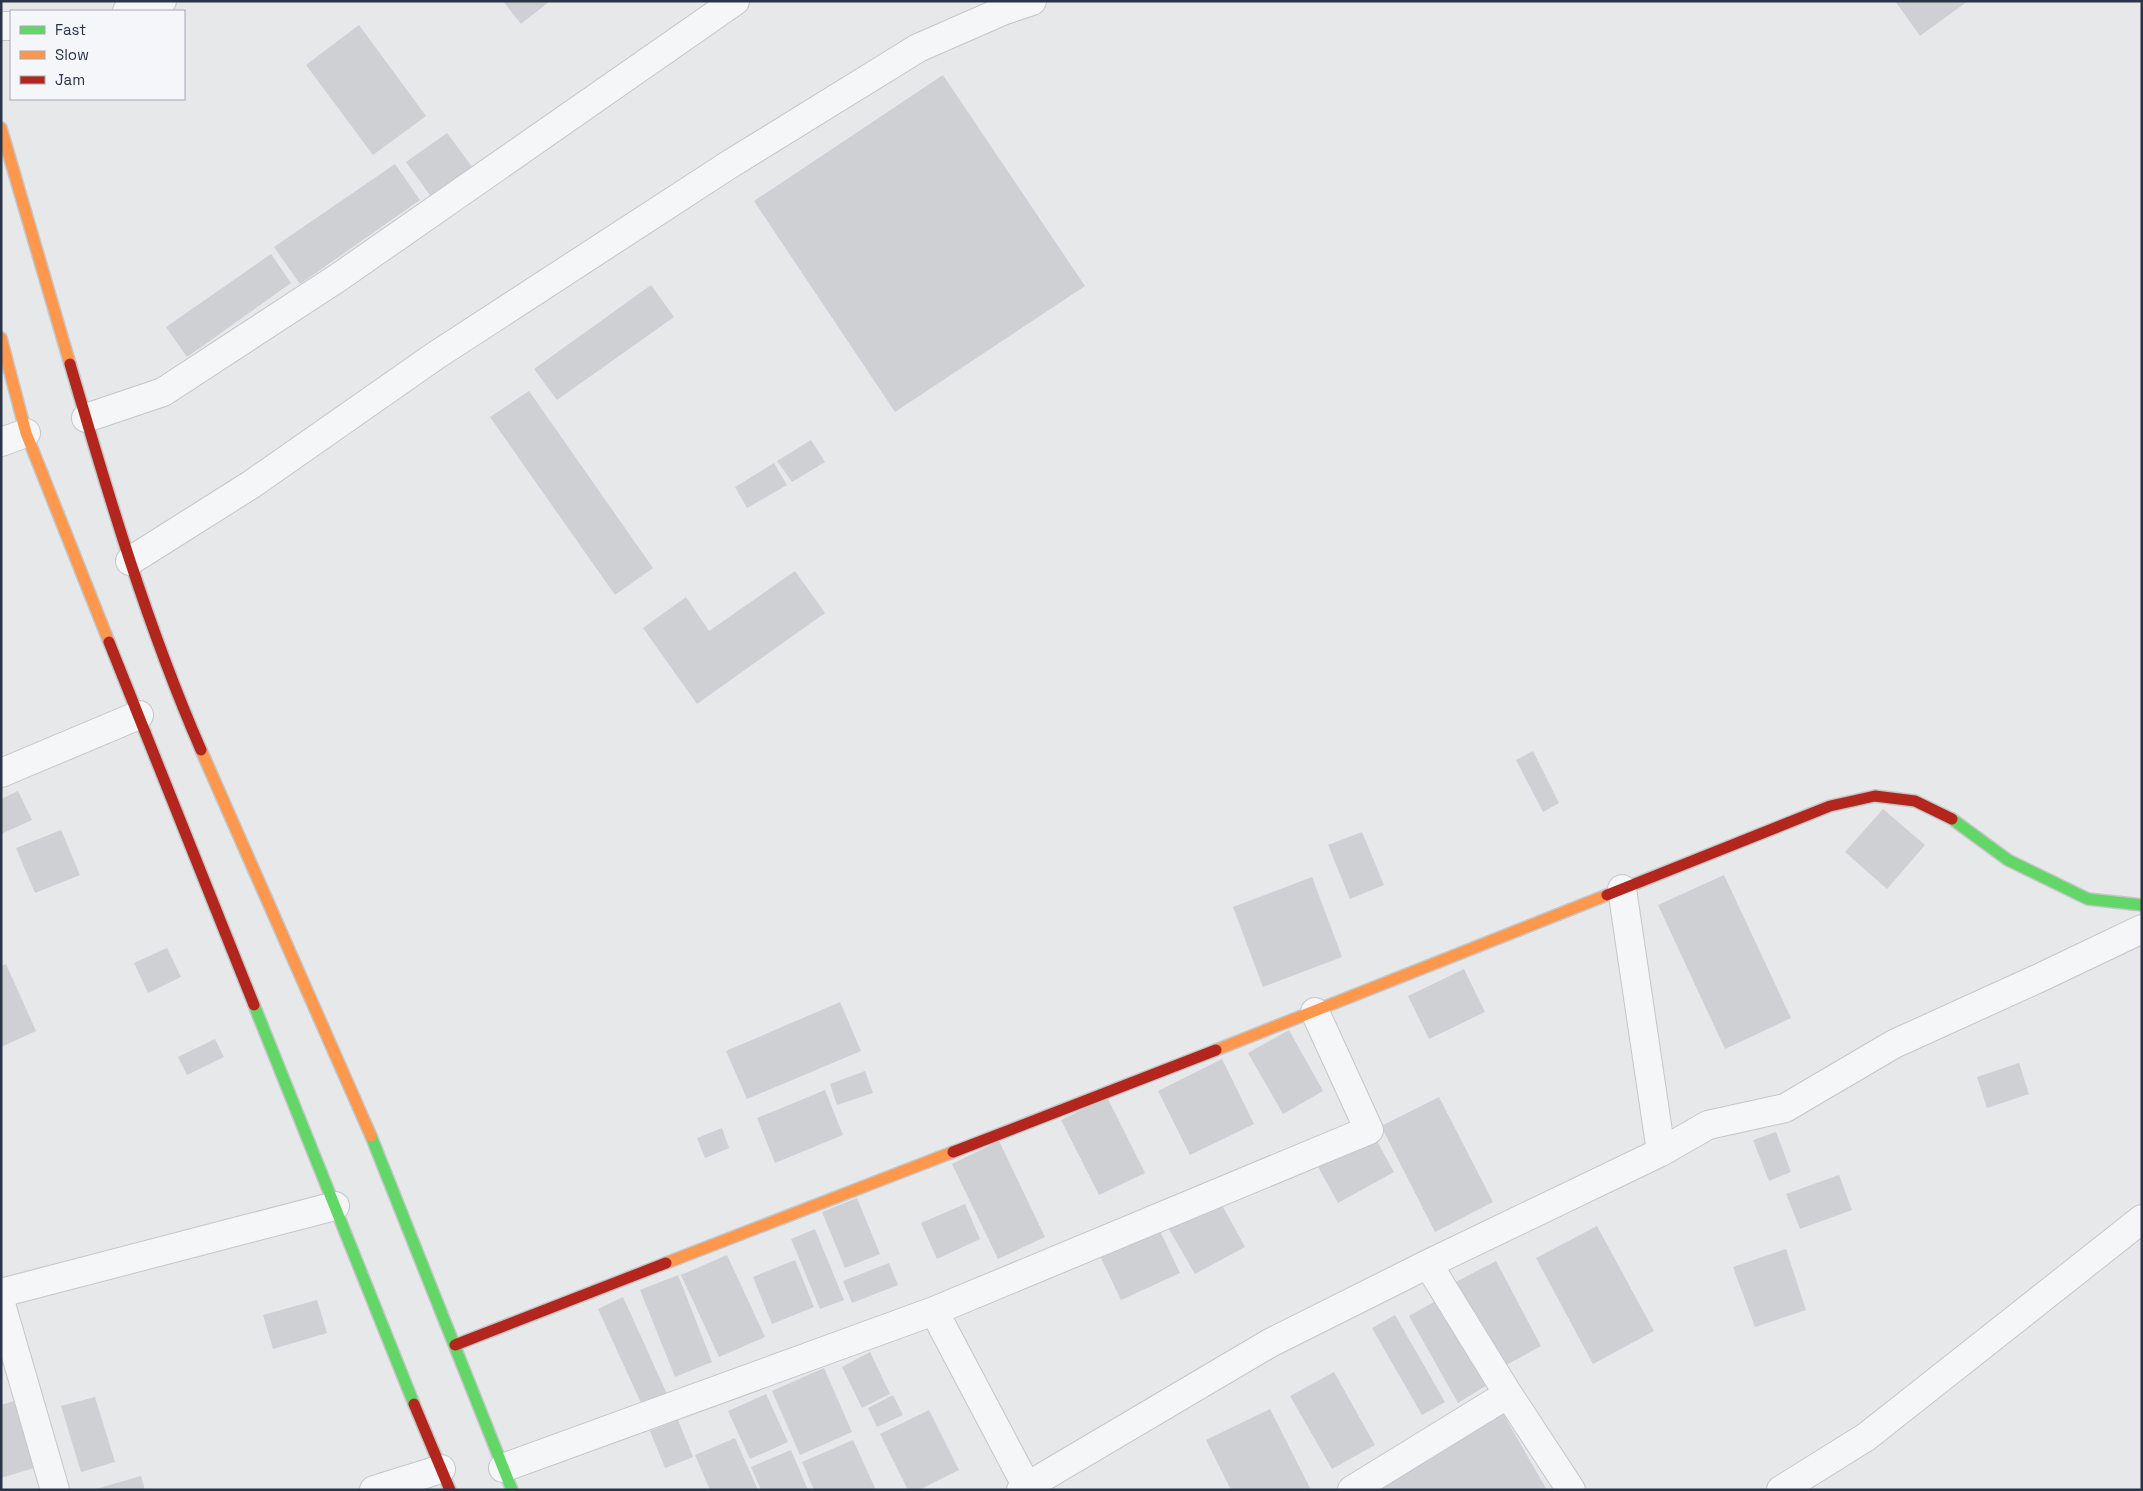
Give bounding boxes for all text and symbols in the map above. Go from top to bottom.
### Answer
legend [10,10,185,100]
text: Fast [55,20,86,39]
text: Slow [55,45,89,64]
text: Jam [55,70,85,89]

